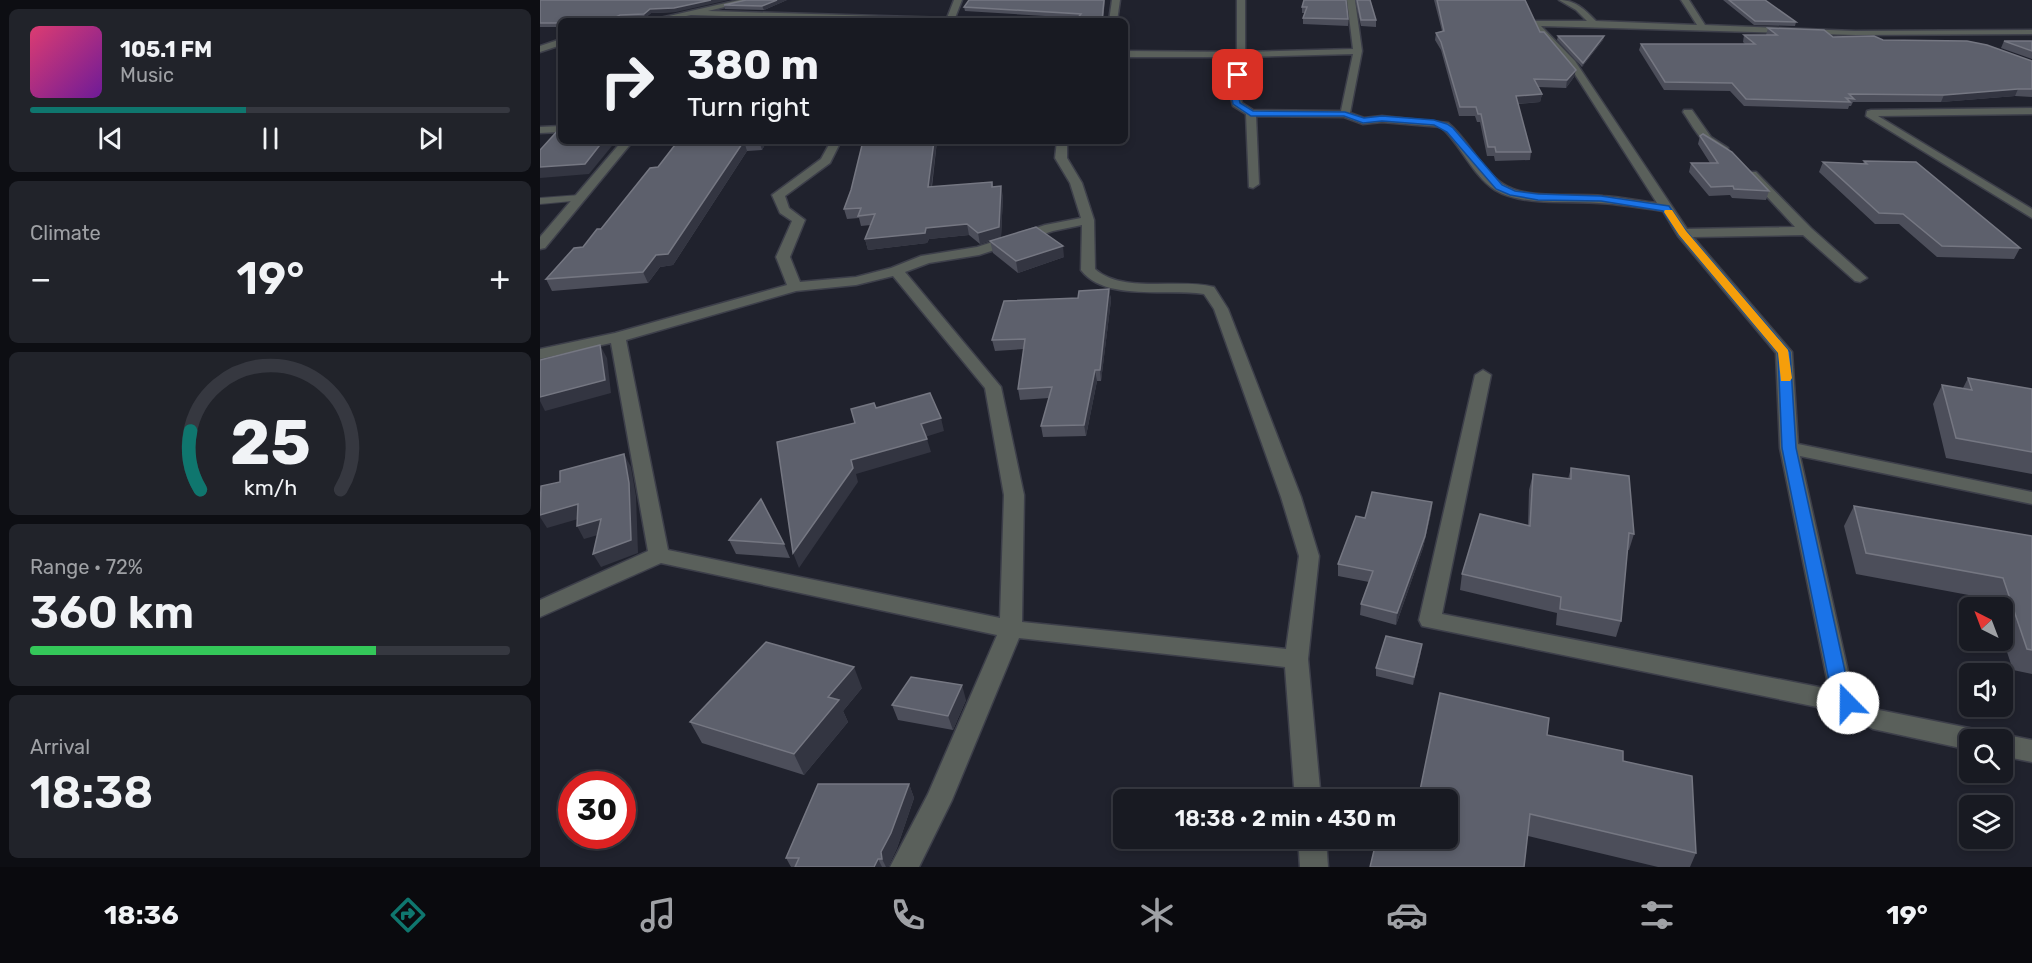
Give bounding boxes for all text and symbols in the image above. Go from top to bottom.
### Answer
text: 105.1 FM [120,36,212,63]
text: 380 m [687,40,819,90]
icon: right [588,42,666,120]
pin [1212,49,1263,100]
icon: arrive [1221,58,1254,91]
text: Music [120,63,174,87]
text: Turn right [687,91,810,123]
icon: previous [94,122,127,155]
icon: pause [254,122,287,155]
icon: next [414,122,447,155]
text: Climate [30,221,101,245]
text: 19° [236,252,304,305]
text: − [30,259,51,298]
text: + [489,259,510,298]
text: 25 [230,407,310,481]
text: km/h [243,476,297,501]
text: Range · 72% [30,555,143,579]
text: 360 km [30,586,194,639]
north arrow [1959,597,2013,651]
map controls [1959,597,2013,849]
button: sound [1959,663,2013,717]
position arrow [1816,671,1880,735]
button: search [1959,729,2013,783]
text: Arrival [30,735,90,759]
text: 18:38 [30,766,153,819]
speed limit sign: 30 [558,771,636,849]
button: layers [1959,795,2013,849]
text: 18:38 · 2 min · 430 m [1175,805,1396,832]
icon: directions [387,894,429,936]
icon: music [637,894,679,936]
icon: phone [887,894,929,936]
icon: climate [1136,894,1178,936]
icon: car [1386,894,1428,936]
icon: filters [1636,894,1678,936]
text: 18:36 [104,899,179,931]
text: 19° [1886,899,1928,931]

